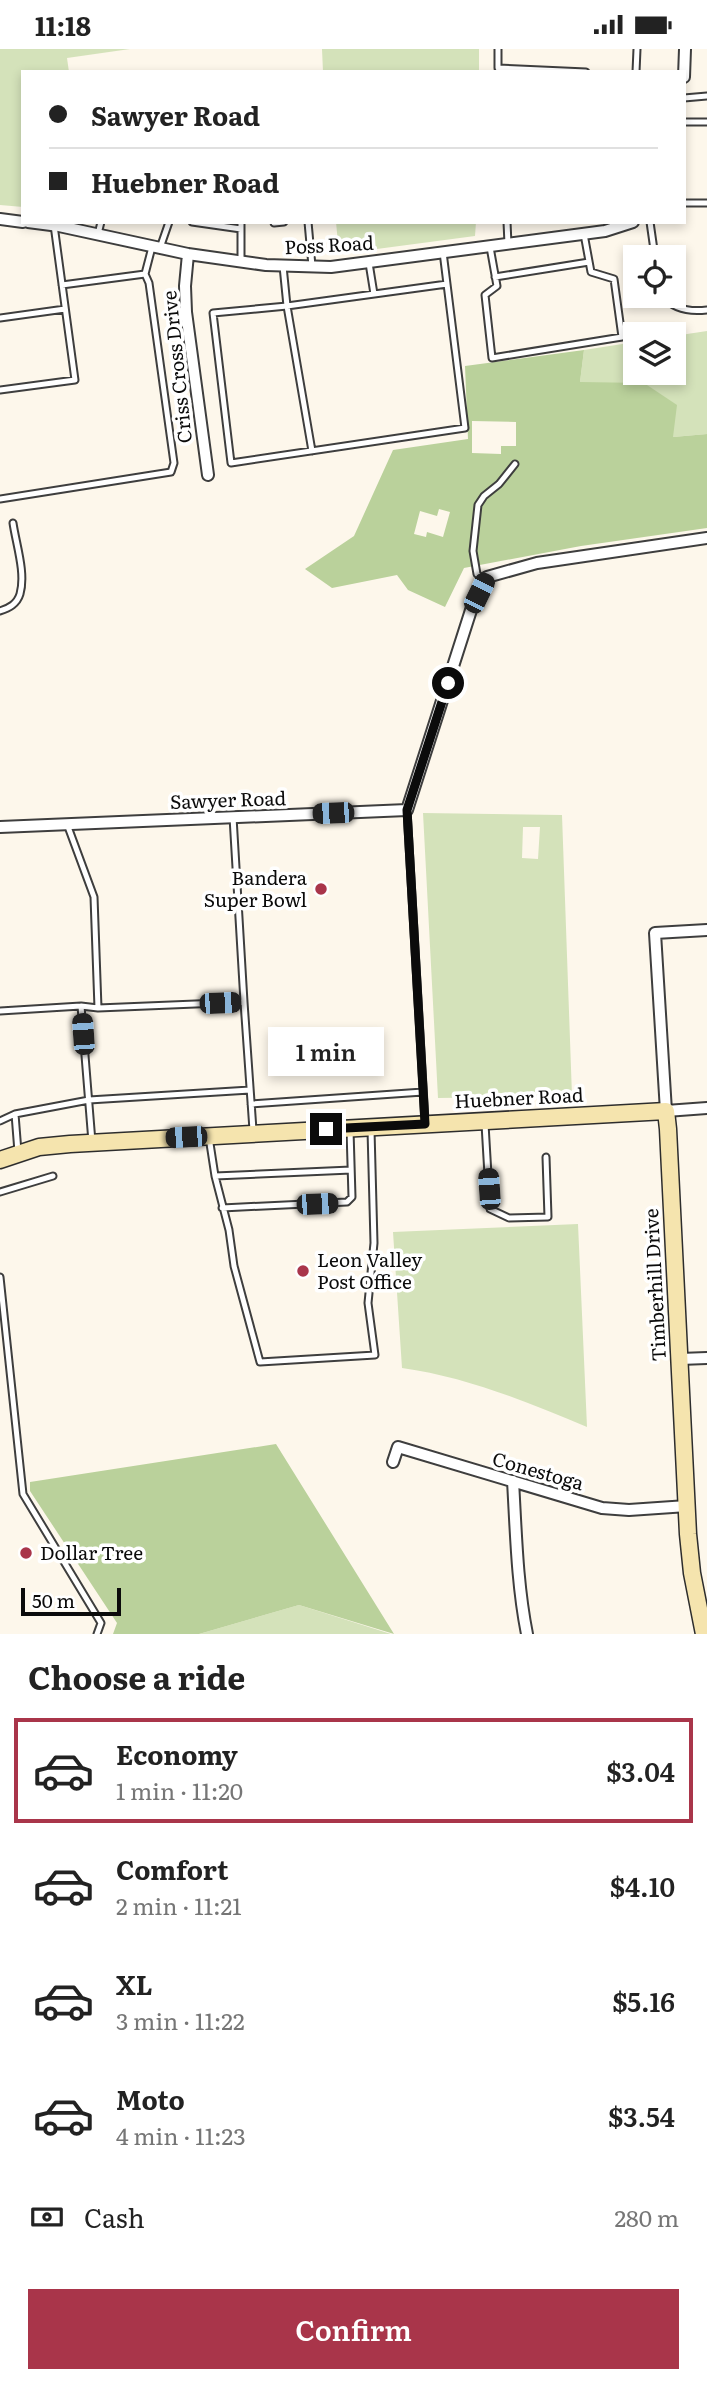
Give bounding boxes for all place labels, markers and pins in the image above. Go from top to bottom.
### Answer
place label: Bandera Super Bowl [204,863,308,913]
marker: Bandera Super Bowl [313,881,329,897]
place label: Leon Valley Post Office [317,1245,422,1295]
marker: Leon Valley Post Office [295,1263,311,1279]
place label: Dollar Tree [40,1538,143,1566]
marker: Dollar Tree [18,1545,34,1561]

